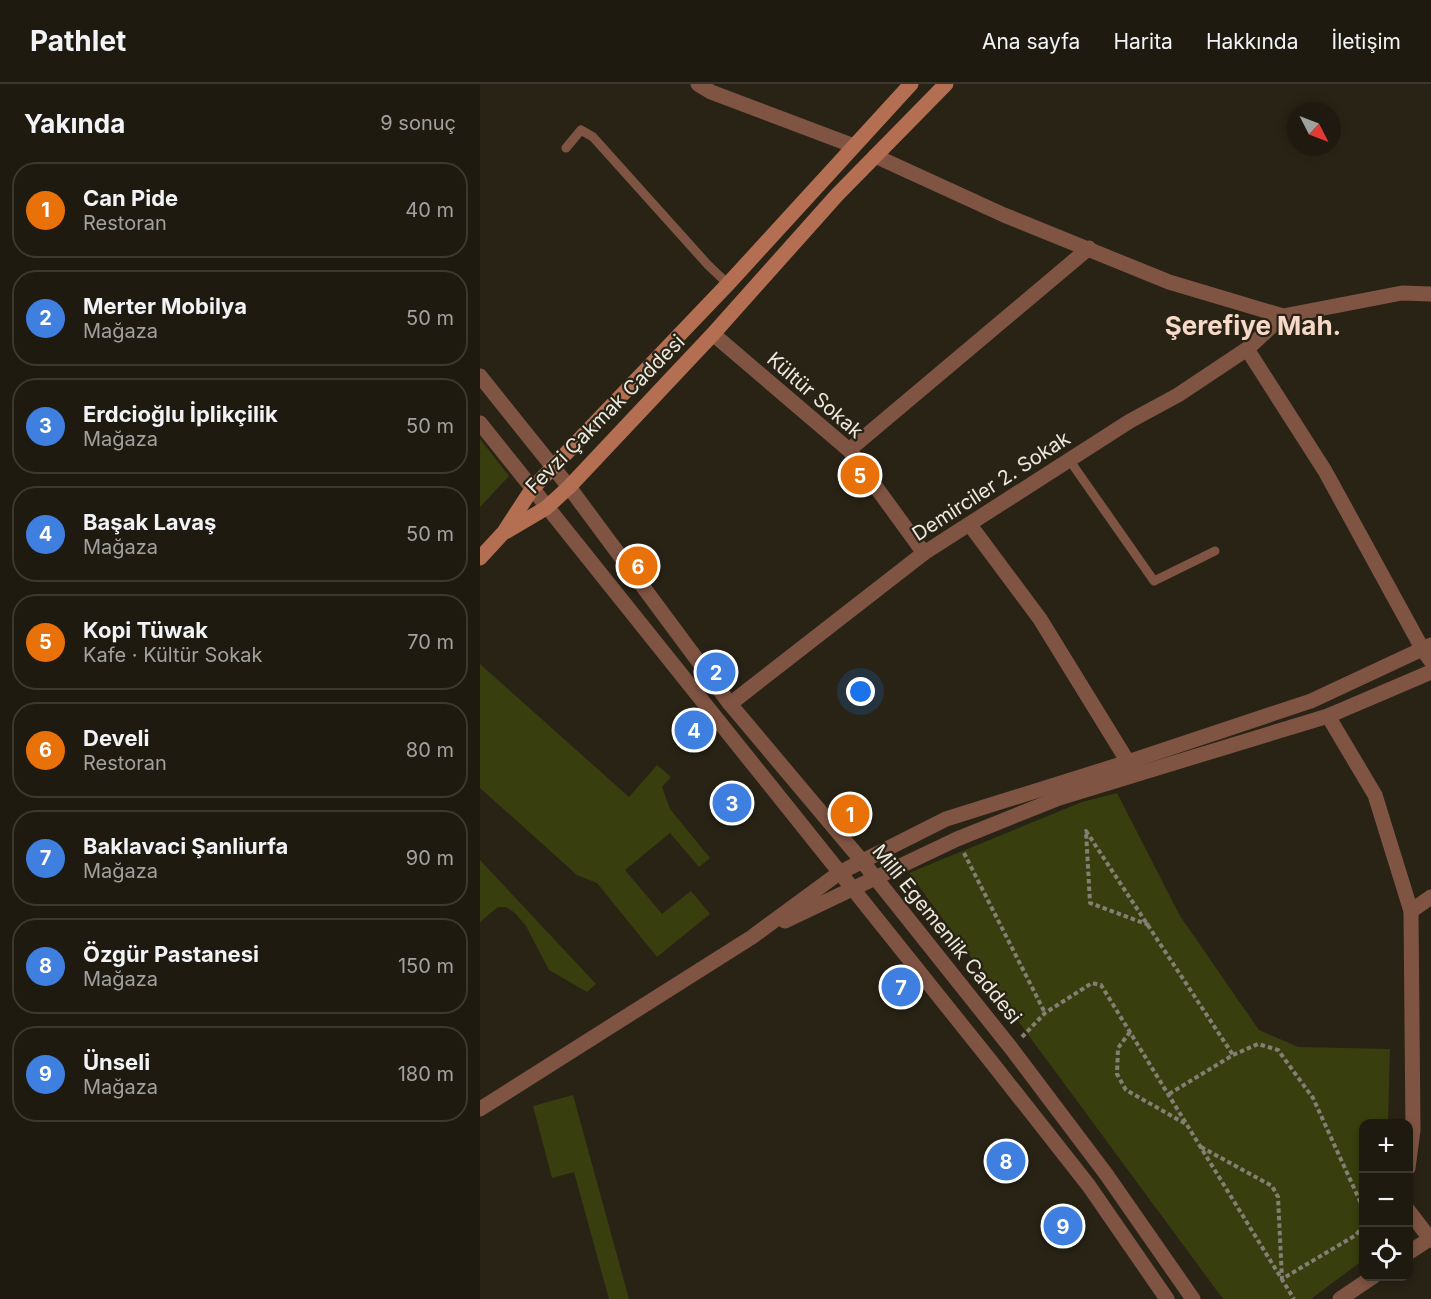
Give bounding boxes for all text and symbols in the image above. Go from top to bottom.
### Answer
text: Pathlet [30,24,126,58]
text: Ana sayfa [982,29,1080,54]
text: Harita [1113,29,1173,54]
text: Hakkında [1206,29,1299,54]
text: İletişim [1332,29,1401,54]
north arrow [1287,102,1341,156]
text: Yakında [24,108,125,139]
text: 9 sonuç [380,111,456,135]
text: Can Pide [83,185,178,211]
text: 1 [41,198,50,222]
text: 40 m [405,198,454,222]
text: Restoran [83,211,167,235]
text: Merter Mobilya [83,293,247,319]
text: 2 [39,306,52,330]
text: 50 m [406,306,454,330]
district label: Şerefiye Mah. [1165,310,1341,341]
text: Mağaza [83,319,158,343]
street label: Fevzi Çakmak Caddesi [521,330,689,498]
street label: Kültür Sokak [762,347,868,443]
text: Erdcioğlu İplikçilik [83,401,278,427]
text: 3 [39,414,52,438]
text: 50 m [406,414,454,438]
street label: Demirciler 2. Sokak [908,426,1074,546]
text: Mağaza [83,427,158,451]
pin: 5 [840,452,880,498]
text: Başak Lavaş [83,509,216,535]
text: 4 [39,522,52,546]
text: 50 m [406,522,454,546]
text: Mağaza [83,535,158,559]
pin: 6 [618,544,658,588]
text: Kopi Tüwak [83,617,208,643]
text: 5 [39,630,52,654]
text: 70 m [407,630,454,654]
text: Kafe · Kültür Sokak [83,643,262,667]
pin: 2 [696,650,736,694]
your location [846,677,875,706]
pin: 4 [674,708,714,752]
text: Develi [83,725,149,751]
text: 6 [39,738,52,762]
text: 80 m [406,738,454,762]
text: Restoran [83,751,167,775]
pin: 3 [712,780,752,826]
pin: 1 [830,792,869,836]
text: Baklavaci Şanliurfa [83,833,288,859]
street label: Milli Egemenlik Caddesi [867,840,1027,1028]
text: 7 [40,846,51,870]
text: 90 m [406,846,454,870]
text: Mağaza [83,859,158,883]
text: Özgür Pastanesi [83,941,259,967]
text: 8 [39,954,52,978]
text: 150 m [398,954,454,978]
pin: 7 [882,964,920,1010]
text: Mağaza [83,967,158,991]
text: Ünseli [83,1049,150,1075]
text: 9 [39,1062,52,1086]
text: 180 m [398,1062,454,1086]
text: Mağaza [83,1075,158,1099]
map controls [1359,1119,1413,1281]
button: + [1359,1119,1413,1173]
pin: 8 [986,1138,1026,1184]
button: − [1359,1173,1413,1227]
pin: 9 [1044,1204,1082,1248]
button: locate [1359,1227,1413,1281]

